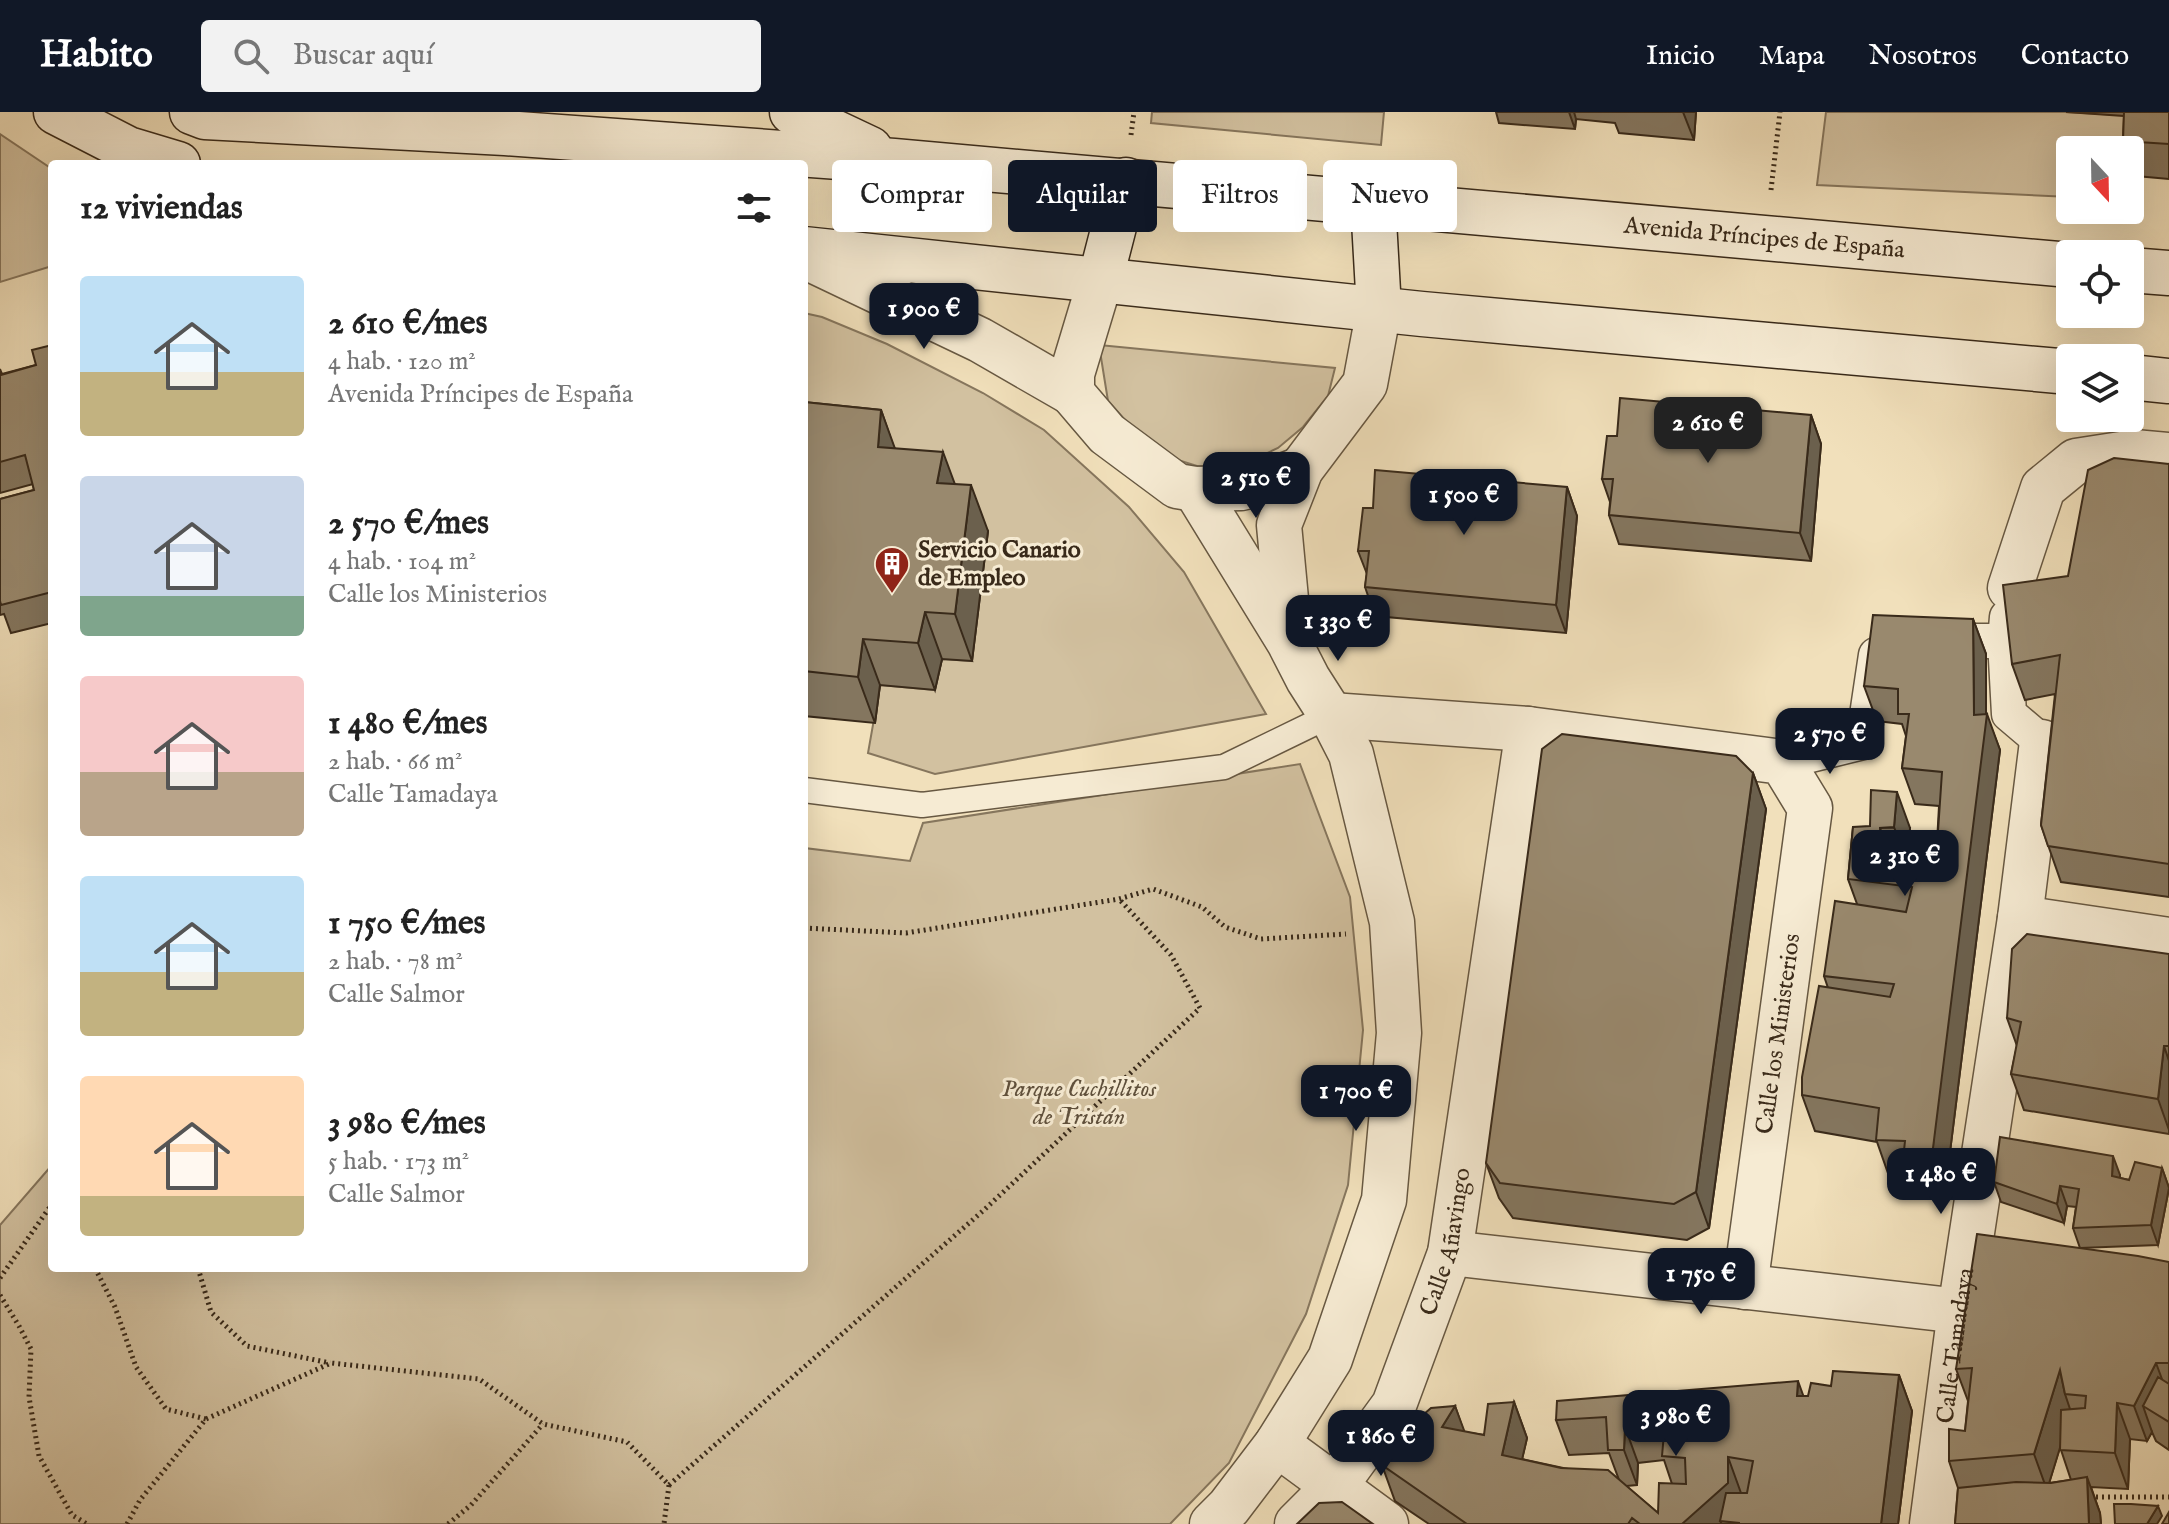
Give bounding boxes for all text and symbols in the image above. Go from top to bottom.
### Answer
search box [201,20,761,92]
text: Habito [40,32,153,80]
icon: search [229,34,273,78]
text: Buscar aquí [293,37,433,75]
text: Inicio [1646,39,1715,74]
text: Mapa [1759,39,1825,74]
text: Nosotros [1869,39,1977,74]
text: Contacto [2021,39,2129,74]
north arrow [2056,136,2144,224]
map controls [2056,136,2144,432]
chip: Comprar [832,160,992,232]
chip: Alquilar [1008,160,1157,232]
chip: Filtros [1173,160,1307,232]
chip: Nuevo [1323,160,1457,232]
icon: filters [732,186,776,230]
text: 12 viviendas [80,187,243,230]
street label: Avenida Príncipes de España [1622,210,1907,266]
button: locate [2056,240,2144,328]
pin: 1 900 € [850,283,998,351]
text: 1 900 € [887,292,961,325]
text: 2 610 €/mes [328,302,487,345]
icon: home [144,308,240,404]
button: layers [2056,344,2144,432]
text: 4 hab. · 120 m² [328,345,476,378]
text: Avenida Príncipes de España [328,378,633,411]
pin: 2 610 € [1634,397,1782,465]
text: 2 610 € [1672,406,1744,439]
pin: 2 510 € [1182,452,1330,520]
text: 2 510 € [1221,461,1291,494]
pin: 1 500 € [1390,469,1538,537]
text: 1 500 € [1428,478,1500,511]
text: 2 570 €/mes [328,502,489,545]
icon: home [144,508,240,604]
place label: Servicio Canario de Empleo [918,535,1081,594]
text: 4 hab. · 104 m² [328,545,476,578]
building icon: Servicio Canario de Empleo [873,545,911,595]
text: Calle los Ministerios [328,578,547,611]
pin: 1 330 € [1264,595,1412,663]
text: 1 330 € [1304,604,1372,637]
text: 1 480 €/mes [328,702,487,745]
icon: home [144,708,240,804]
pin: 2 570 € [1756,708,1904,776]
text: 2 570 € [1793,717,1867,750]
text: 2 hab. · 66 m² [328,745,462,778]
text: Calle Tamadaya [328,778,498,811]
pin: 2 310 € [1831,830,1979,898]
text: 2 310 € [1870,839,1940,872]
text: 1 750 €/mes [328,902,486,945]
icon: home [144,908,240,1004]
street label: Calle los Ministerios [1750,932,1808,1136]
text: 2 hab. · 78 m² [328,945,463,978]
text: Calle Salmor [328,978,465,1011]
pin: 1 700 € [1282,1065,1430,1133]
park label: Parque Cuchillitos de Tristán [1002,1074,1157,1133]
text: 1 700 € [1319,1074,1393,1107]
text: 3 980 €/mes [328,1102,486,1145]
icon: home [144,1108,240,1204]
text: 5 hab. · 173 m² [328,1145,469,1178]
pin: 1 480 € [1867,1148,2015,1216]
text: 1 480 € [1905,1157,1977,1190]
street label: Calle Añavingo [1413,1166,1478,1320]
text: Calle Salmor [328,1178,465,1211]
pin: 1 750 € [1627,1248,1775,1316]
text: 1 750 € [1666,1257,1736,1290]
street label: Calle Tamadaya [1930,1265,1982,1425]
pin: 3 980 € [1602,1390,1750,1458]
text: 3 980 € [1641,1399,1711,1432]
pin: 1 860 € [1307,1410,1455,1478]
text: 1 860 € [1346,1419,1416,1452]

